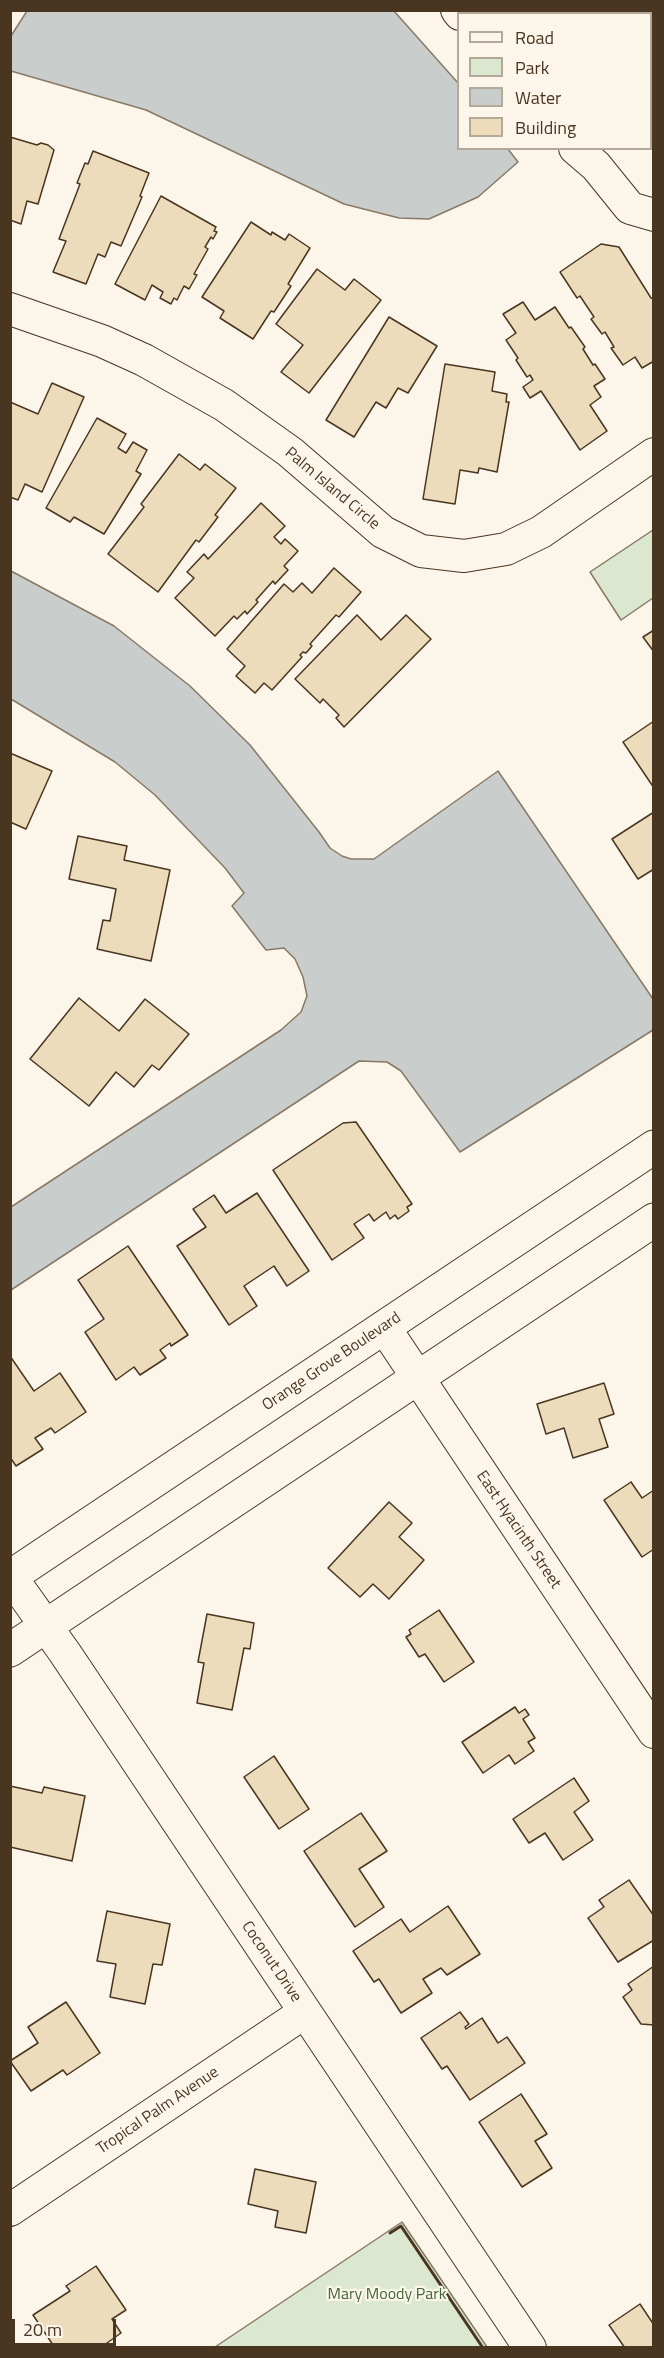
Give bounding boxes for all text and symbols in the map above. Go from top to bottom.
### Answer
legend [457,12,652,150]
text: Road [515,24,554,51]
text: Park [515,54,549,81]
text: Water [515,84,561,111]
text: Building [515,114,576,141]
street label: Palm Island Circle [281,444,383,534]
street label: Orange Grove Boulevard [259,1308,405,1416]
street label: East Hyacinth Street [472,1467,564,1593]
street label: Coconut Drive [237,1918,305,2006]
street label: Tropical Palm Avenue [93,2063,223,2159]
park label: Mary Moody Park [328,2285,446,2305]
scale bar [15,2307,118,2345]
text: 20 m [23,2316,62,2343]

